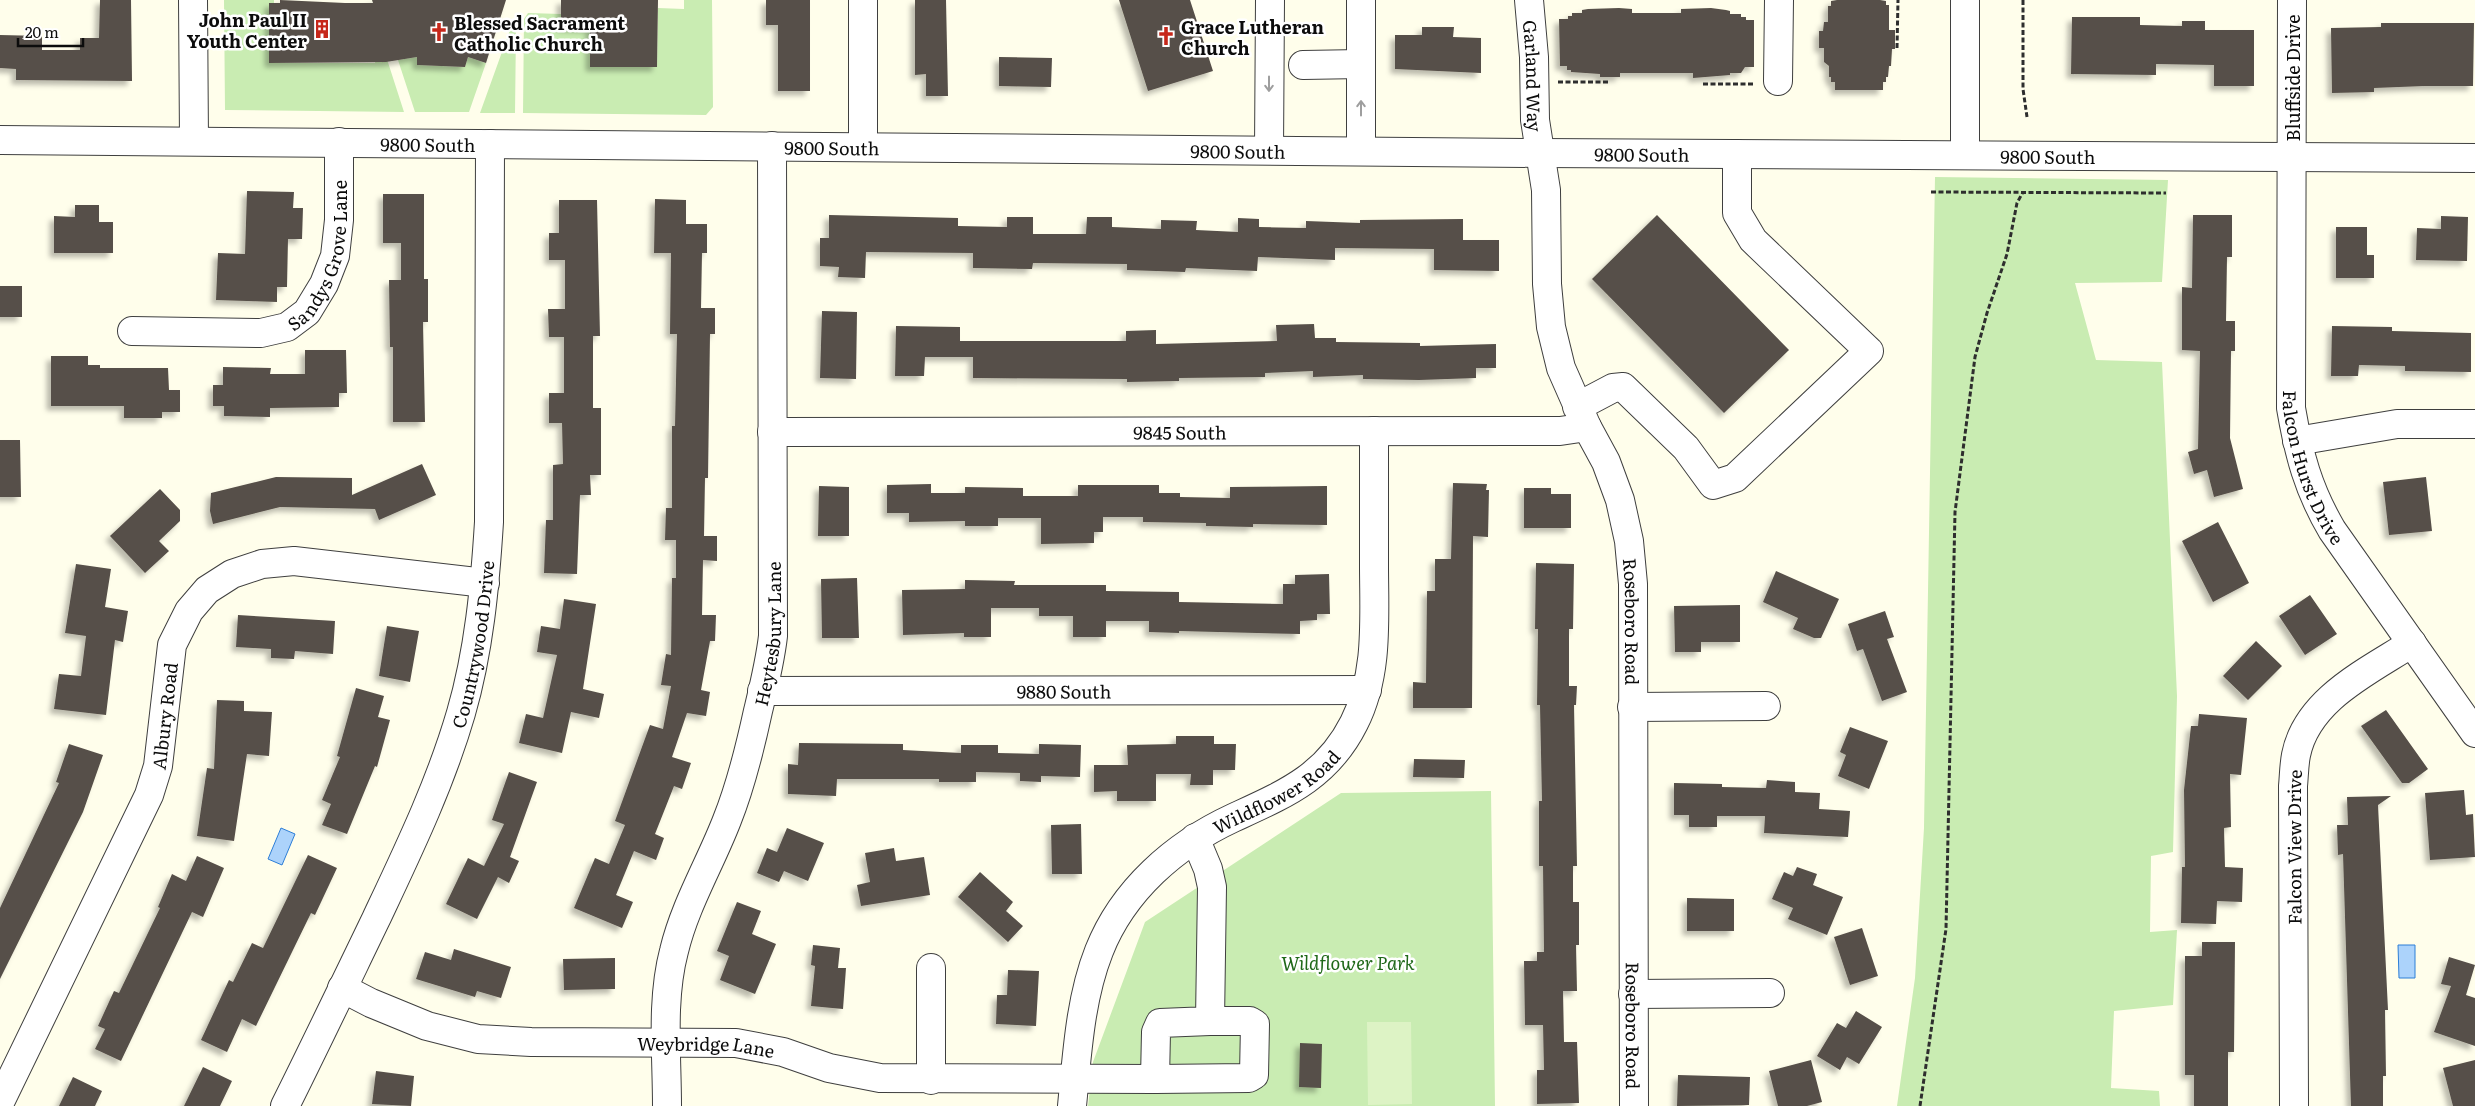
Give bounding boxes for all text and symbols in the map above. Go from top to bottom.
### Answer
place label: John Paul II Youth Center [187,6,307,54]
place label: Blessed Sacrament Catholic Church [454,9,625,57]
place label: Grace Lutheran Church [1181,13,1324,61]
scale bar [18,15,82,47]
street label: Bluffside Drive [2279,15,2306,142]
building icon: John Paul II Youth Center [311,18,333,40]
street label: Garland Way [1517,19,1550,134]
text: 20 m [25,20,59,43]
church icon: Blessed Sacrament Catholic Church [428,21,450,43]
church icon: Grace Lutheran Church [1155,25,1177,47]
one-way arrow [1264,75,1274,91]
one-way arrow [1356,100,1366,116]
street label: 9800 South [380,130,476,158]
street label: 9800 South [784,133,880,161]
street label: 9800 South [1190,137,1286,164]
street label: 9800 South [1594,140,1690,167]
street label: 9800 South [2000,142,2096,169]
street label: Sandys Grove Lane [281,180,353,336]
street label: Falcon Hurst Drive [2277,390,2351,549]
street label: 9845 South [1133,418,1227,445]
street label: Roseboro Road [1617,557,1647,685]
street label: Countrywood Drive [444,559,500,731]
street label: Heytesbury Lane [746,561,787,709]
street label: Albury Road [144,661,183,771]
street label: 9880 South [1017,677,1111,704]
street label: Wildflower Road [1208,743,1346,840]
street label: Falcon View Drive [2279,769,2308,925]
park label: Wildflower Park [1281,949,1415,976]
street label: Roseboro Road [1620,962,1647,1089]
street label: Weybridge Lane [637,1029,777,1064]

